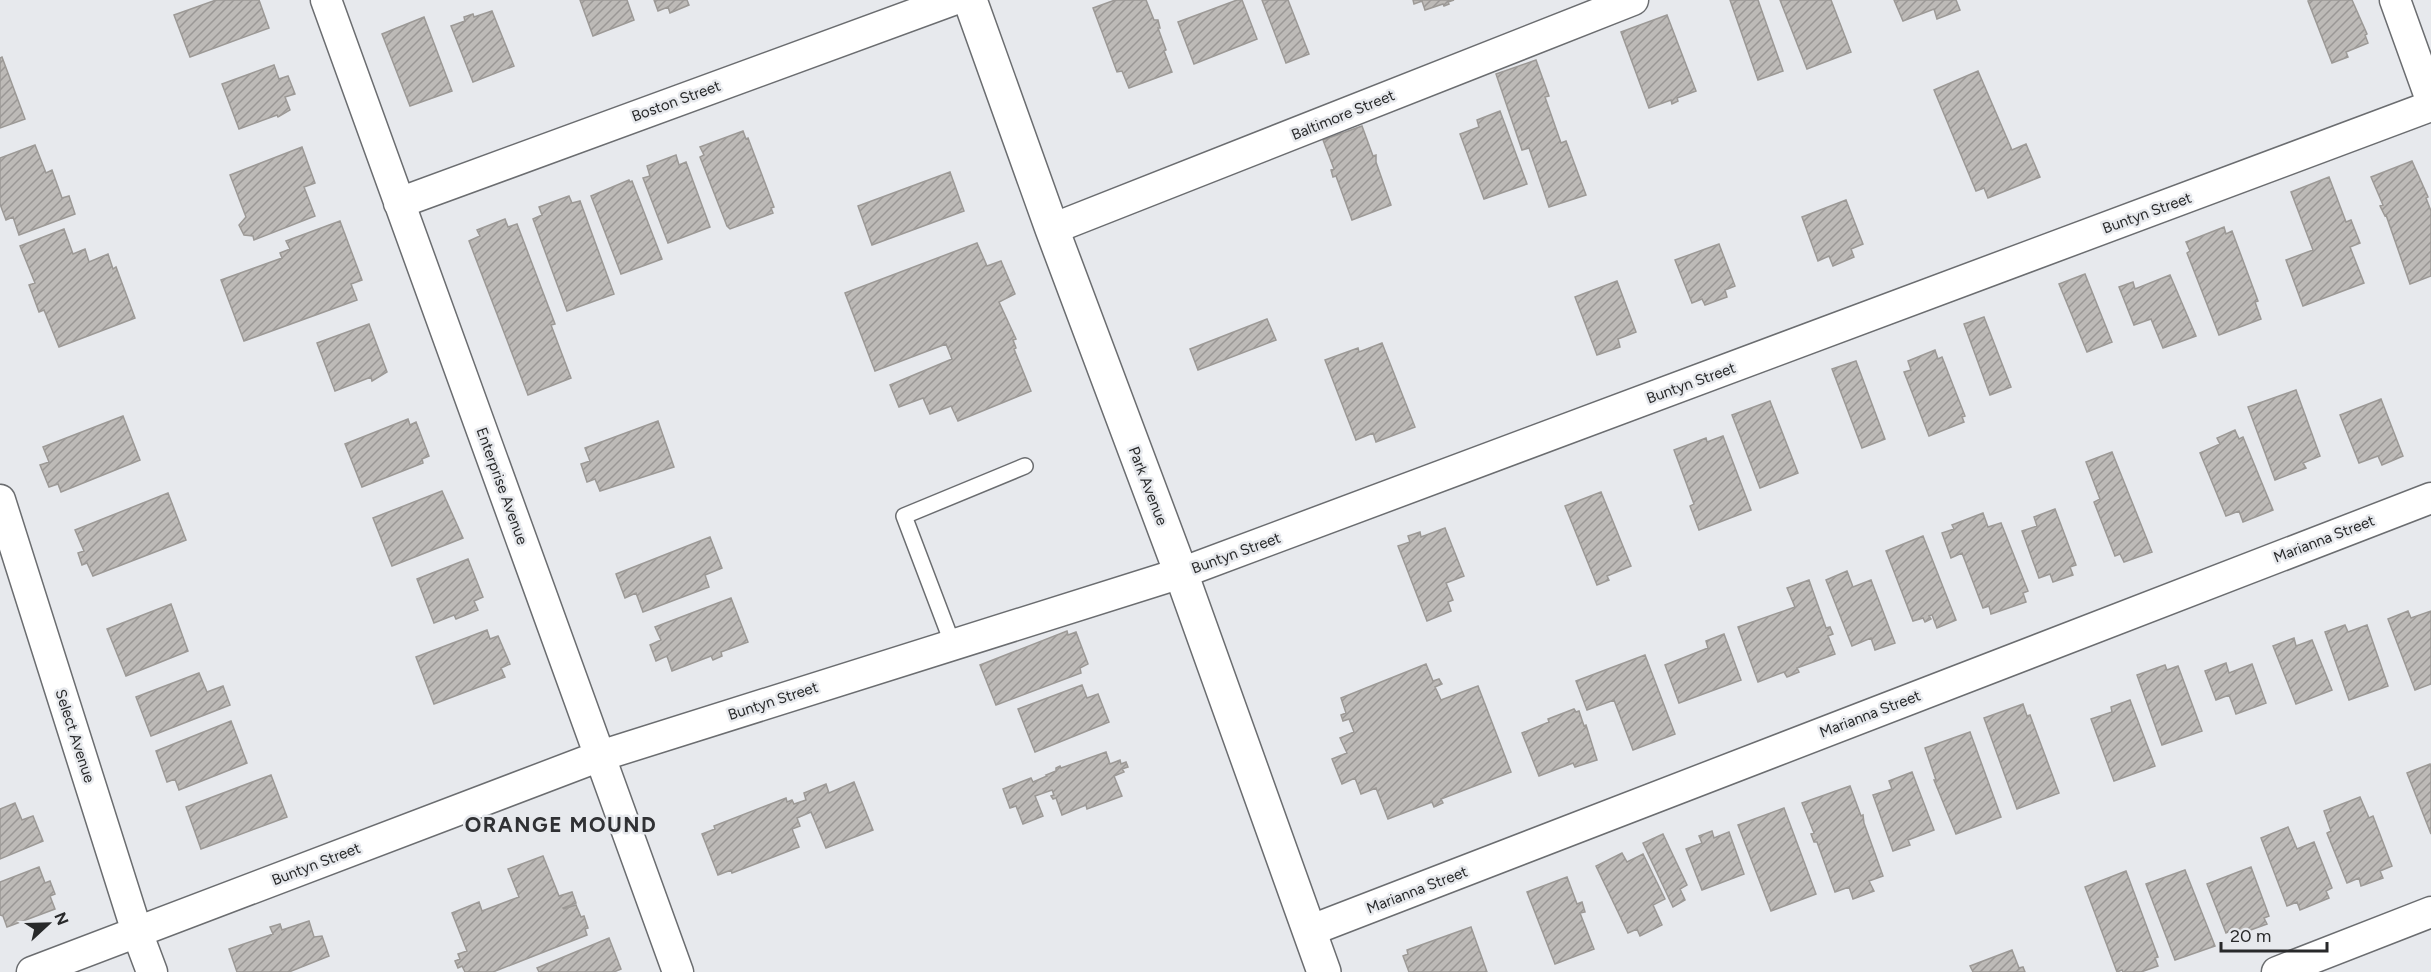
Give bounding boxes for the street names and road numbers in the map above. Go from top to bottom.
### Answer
street label: Boston Street [629,76,723,125]
street label: Baltimore Street [1289,86,1398,144]
street label: Buntyn Street [2100,188,2194,237]
street label: Buntyn Street [1644,358,1738,407]
street label: Enterprise Avenue [472,425,532,547]
street label: Park Avenue [1125,444,1171,528]
street label: Marianna Street [2271,511,2377,567]
street label: Buntyn Street [1189,528,1283,577]
street label: Buntyn Street [726,678,821,724]
street label: Marianna Street [1817,686,1923,742]
street label: Select Avenue [51,687,99,785]
street label: Buntyn Street [269,839,363,889]
street label: Marianna Street [1364,862,1470,918]

